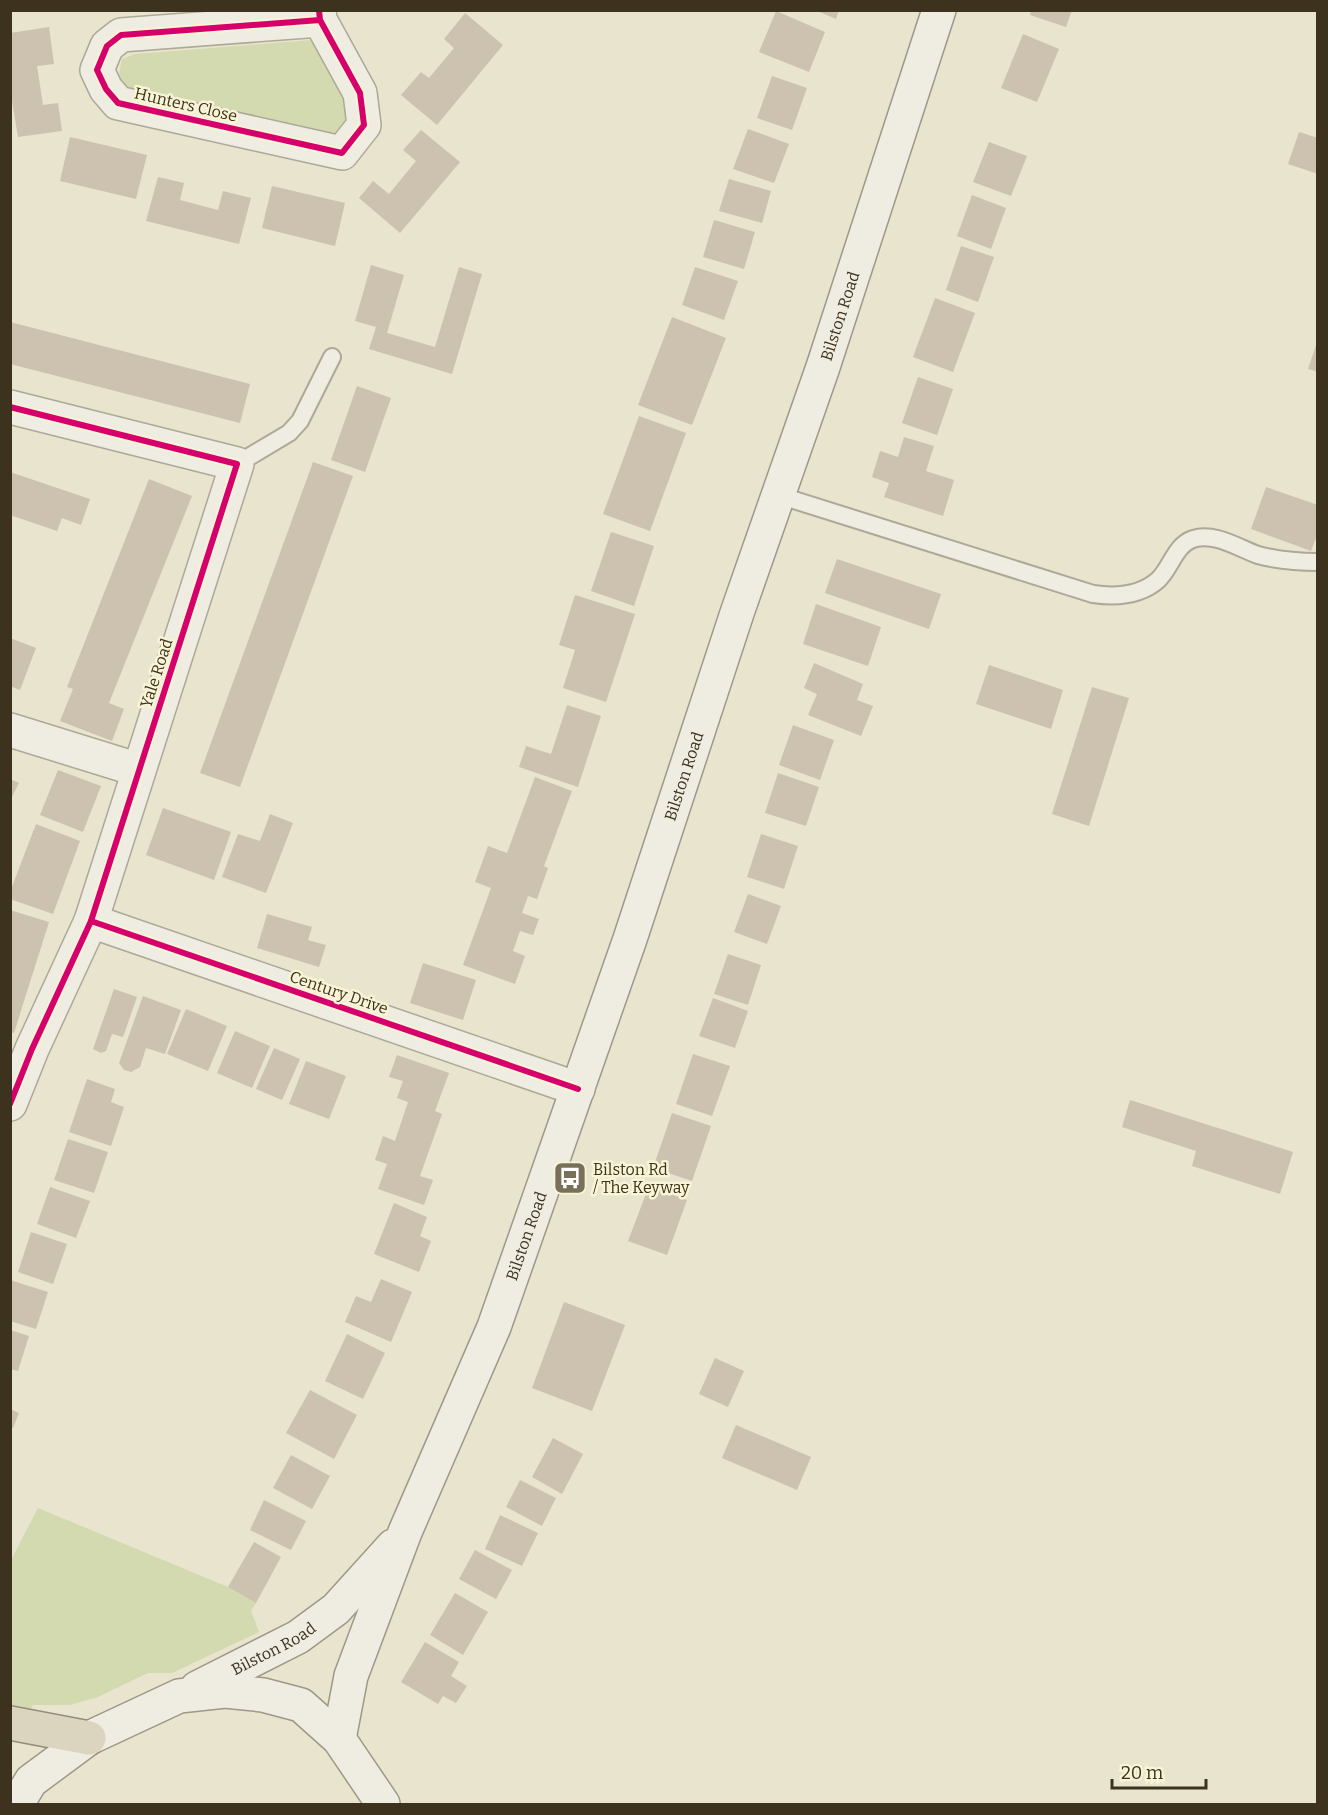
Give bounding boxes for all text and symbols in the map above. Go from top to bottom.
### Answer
street label: Hunters Close [133,83,239,126]
street label: Bilston Road [817,268,864,363]
street label: Yale Road [136,636,177,710]
street label: Bilston Road [660,729,708,823]
street label: Century Drive [287,967,391,1018]
bus stop icon: Bilston Rd / The Keyway [552,1160,588,1196]
place label: Bilston Rd / The Keyway [593,1160,690,1197]
street label: Bilston Road [502,1189,551,1283]
street label: Bilston Road [228,1618,320,1679]
scale bar [1112,1752,1206,1790]
text: 20 m [1121,1762,1163,1784]

